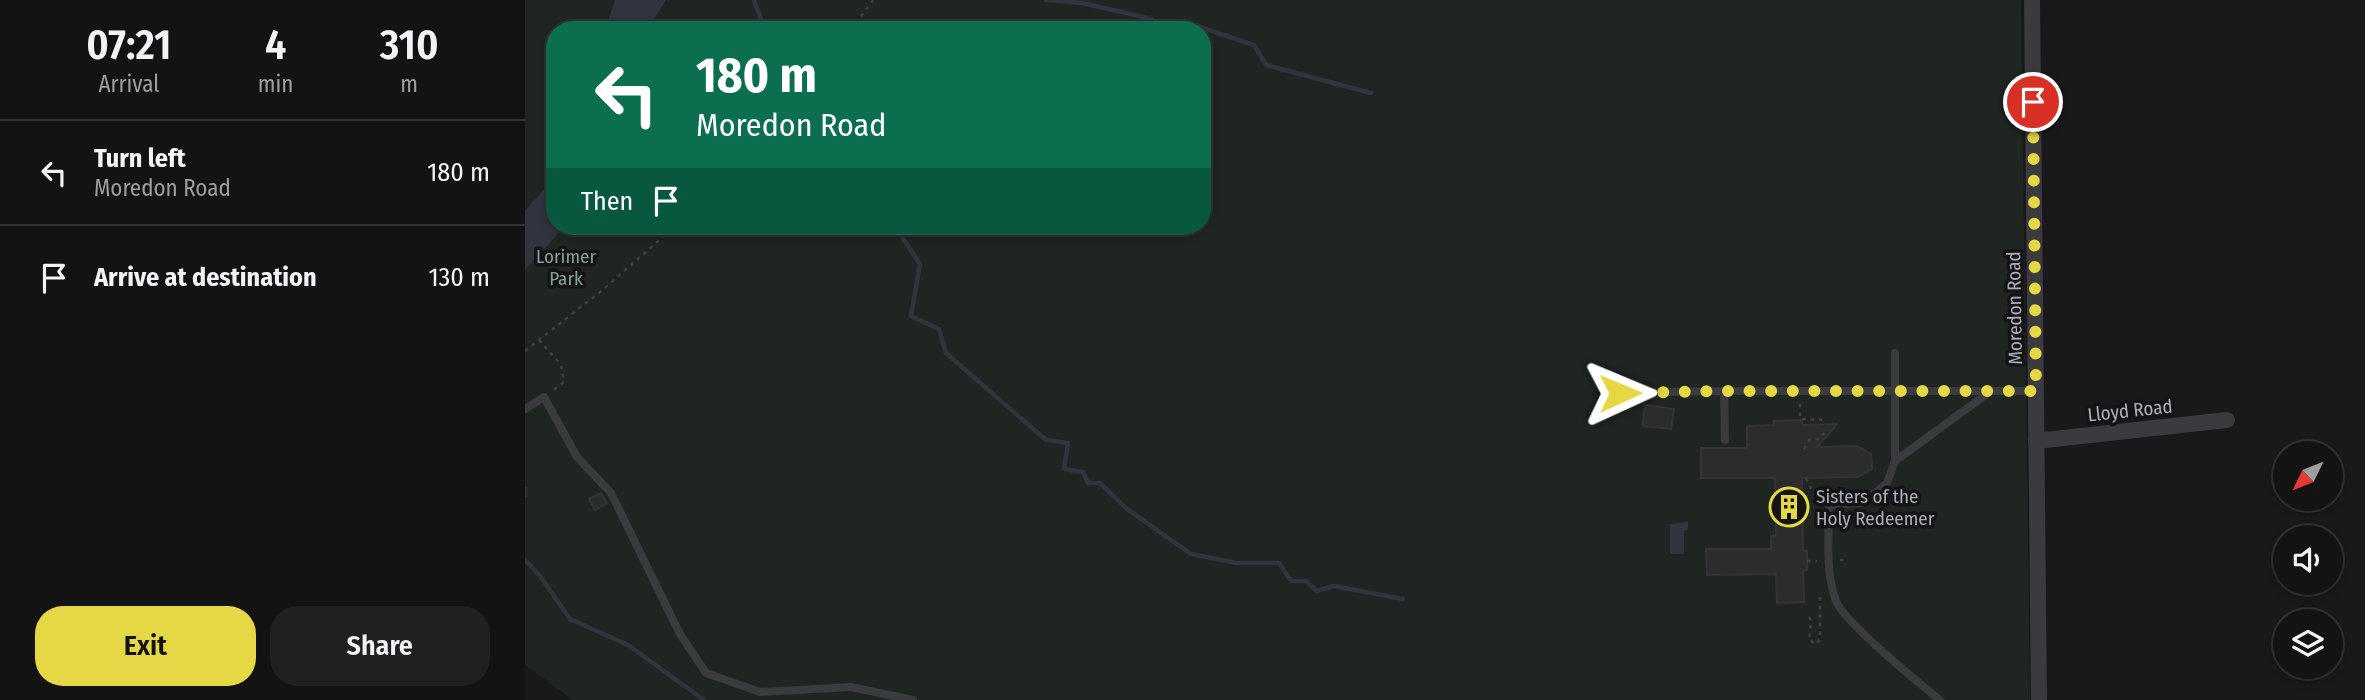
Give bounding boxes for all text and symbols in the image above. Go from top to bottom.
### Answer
text: 07:21 [86,20,171,70]
text: 4 [265,20,286,70]
text: 310 [380,20,439,70]
text: 180 m [696,46,817,105]
icon: left [581,49,672,140]
text: Arrival [98,70,159,98]
text: min [258,70,293,98]
text: m [400,70,418,98]
pin [2003,72,2063,132]
icon: arrive [2014,83,2052,121]
text: Moredon Road [696,106,886,144]
text: Turn left [94,143,186,174]
icon: left [35,154,73,192]
text: 180 m [427,157,490,188]
text: Moredon Road [94,174,231,202]
icon: arrive [647,182,685,220]
text: Then [581,186,633,217]
park label: Lorimer Park [536,245,596,290]
street label: Moredon Road [2002,251,2027,365]
icon: arrive [35,259,73,297]
text: Arrive at destination [94,262,317,293]
text: 130 m [428,262,490,293]
position arrow [1583,356,1657,430]
street label: Lloyd Road [2086,395,2174,426]
north arrow [2273,441,2343,511]
map controls [2273,441,2343,679]
place label: Sisters of the Holy Redeemer [1816,485,1935,530]
building icon: Sisters of the Holy Redeemer [1768,486,1810,528]
button: sound [2273,525,2343,595]
button: Exit [35,606,256,686]
button: Share [270,606,490,686]
button: layers [2273,609,2343,679]

